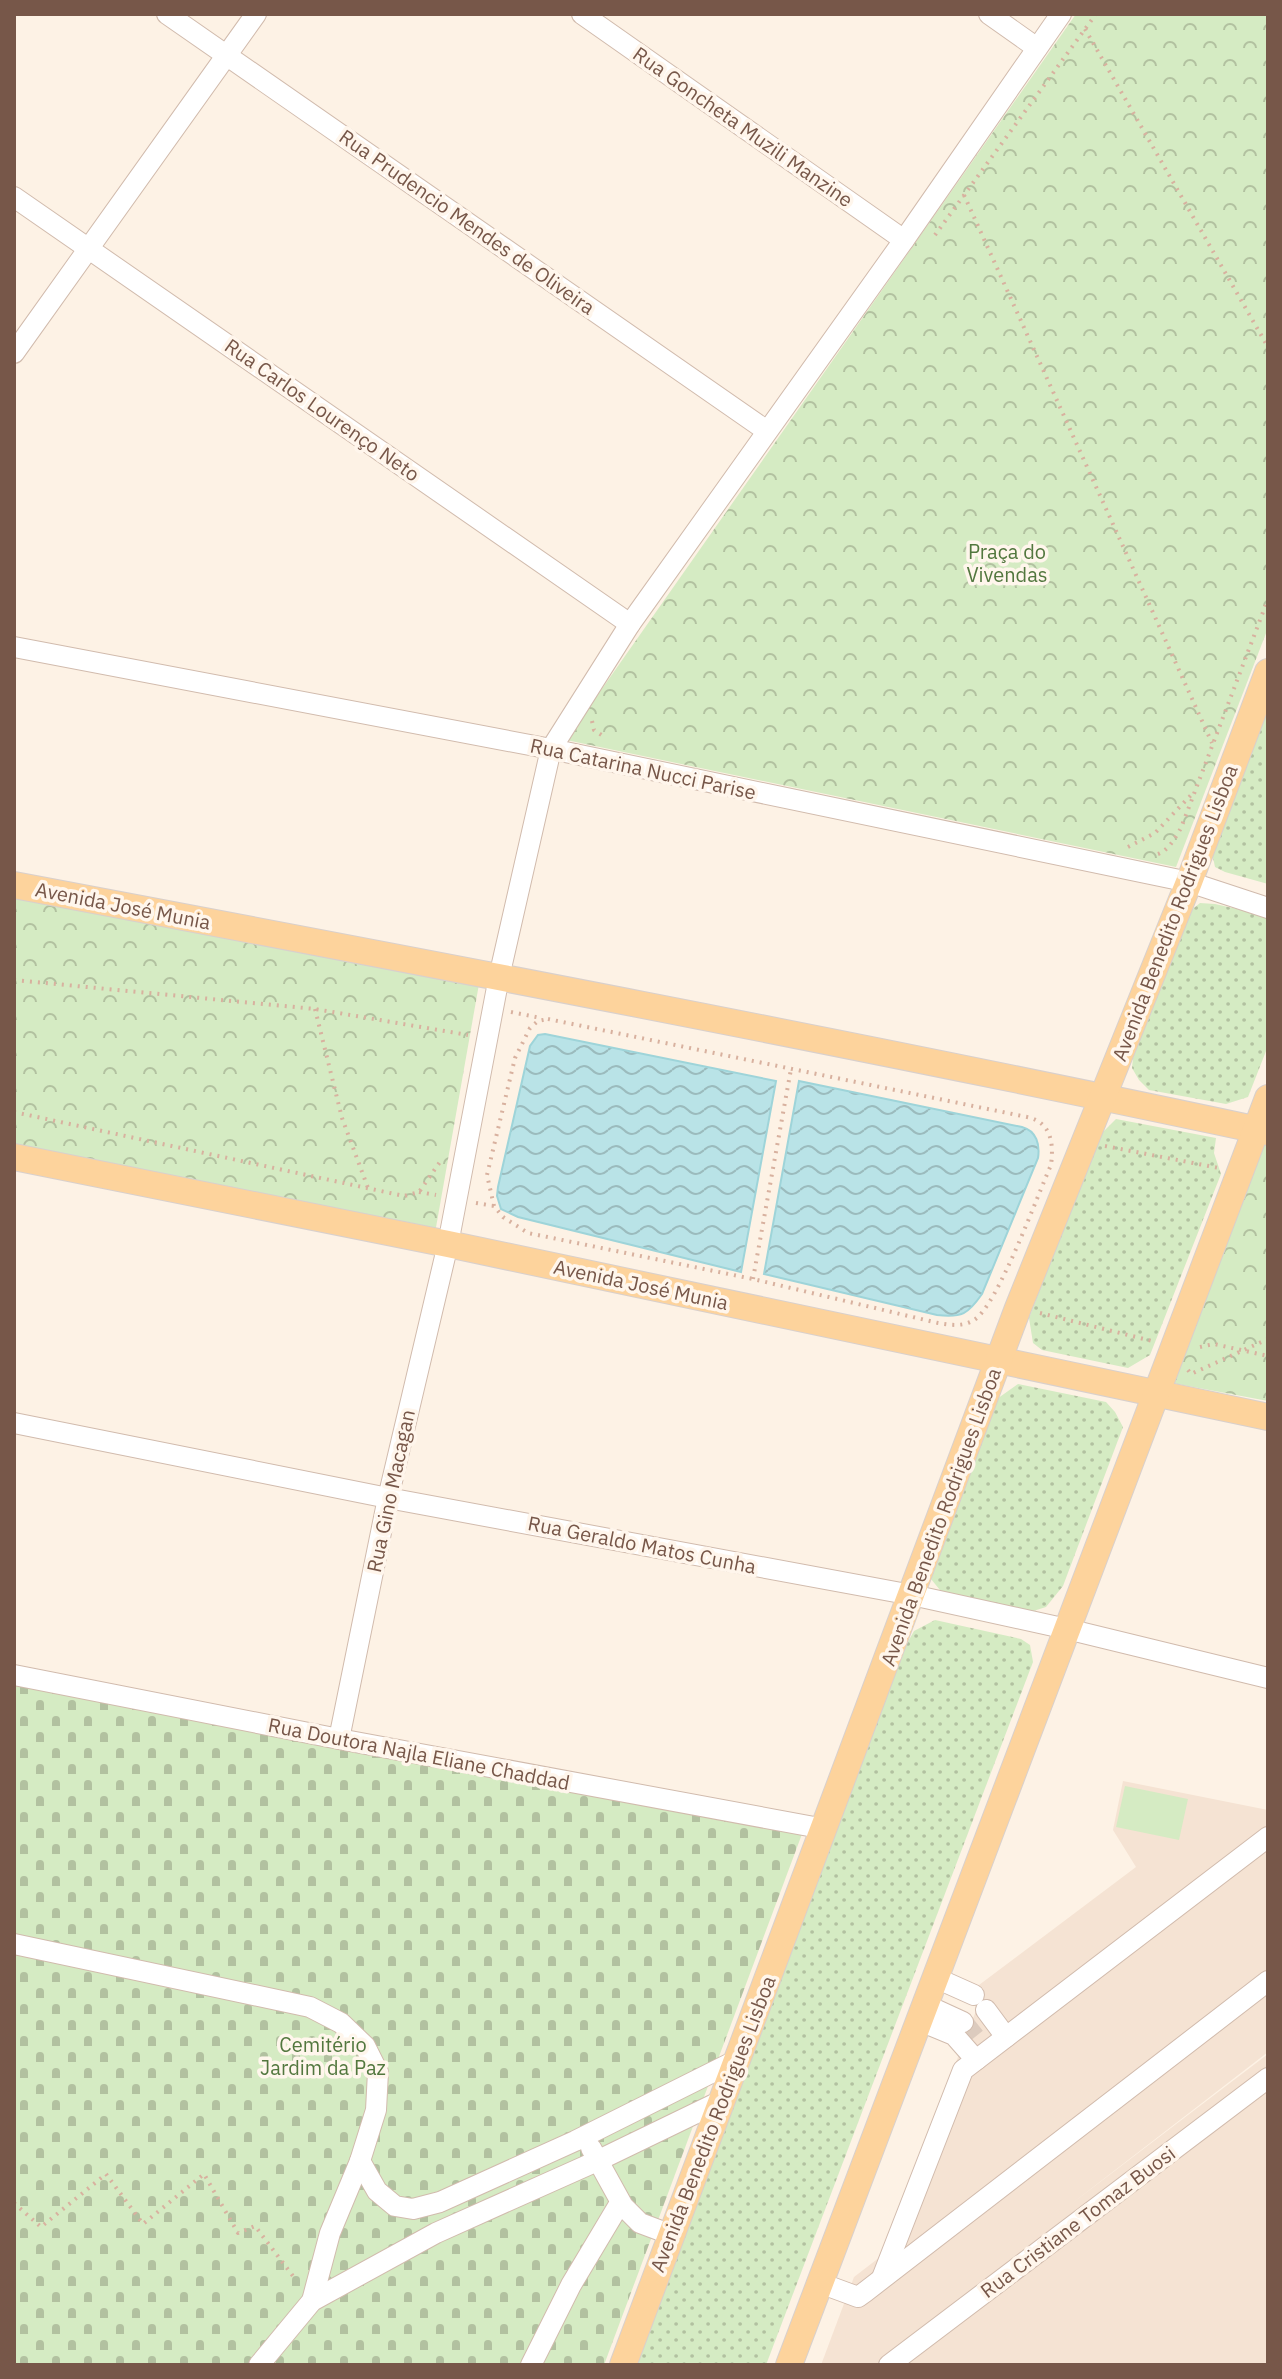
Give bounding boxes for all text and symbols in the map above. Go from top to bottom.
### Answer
street label: Rua Goncheta Muzili Manzine [628,40,859,213]
street label: Rua Prudencio Mendes de Oliveira [334,123,601,321]
street label: Rua Carlos Lourenço Neto [219,332,425,487]
park label: Praça do Vivendas [966,538,1048,588]
street label: Rua Catarina Nucci Parise [528,731,759,806]
street label: Avenida Benedito Rodrigues Lisboa [1105,760,1244,1065]
street label: Avenida José Munia [33,875,213,936]
street label: Avenida José Munia [551,1253,731,1316]
street label: Avenida Benedito Rodrigues Lisboa [874,1364,1007,1670]
street label: Rua Gino Macagan [360,1407,421,1575]
street label: Rua Geraldo Matos Cunha [526,1509,759,1580]
street label: Rua Doutora Najla Eliane Chaddad [266,1711,572,1796]
street label: Avenida Benedito Rodrigues Lisboa [643,1971,782,2276]
park label: Cemitério Jardim da Paz [260,2031,386,2081]
street label: Rua Cristiane Tomaz Buosi [975,2139,1181,2304]

